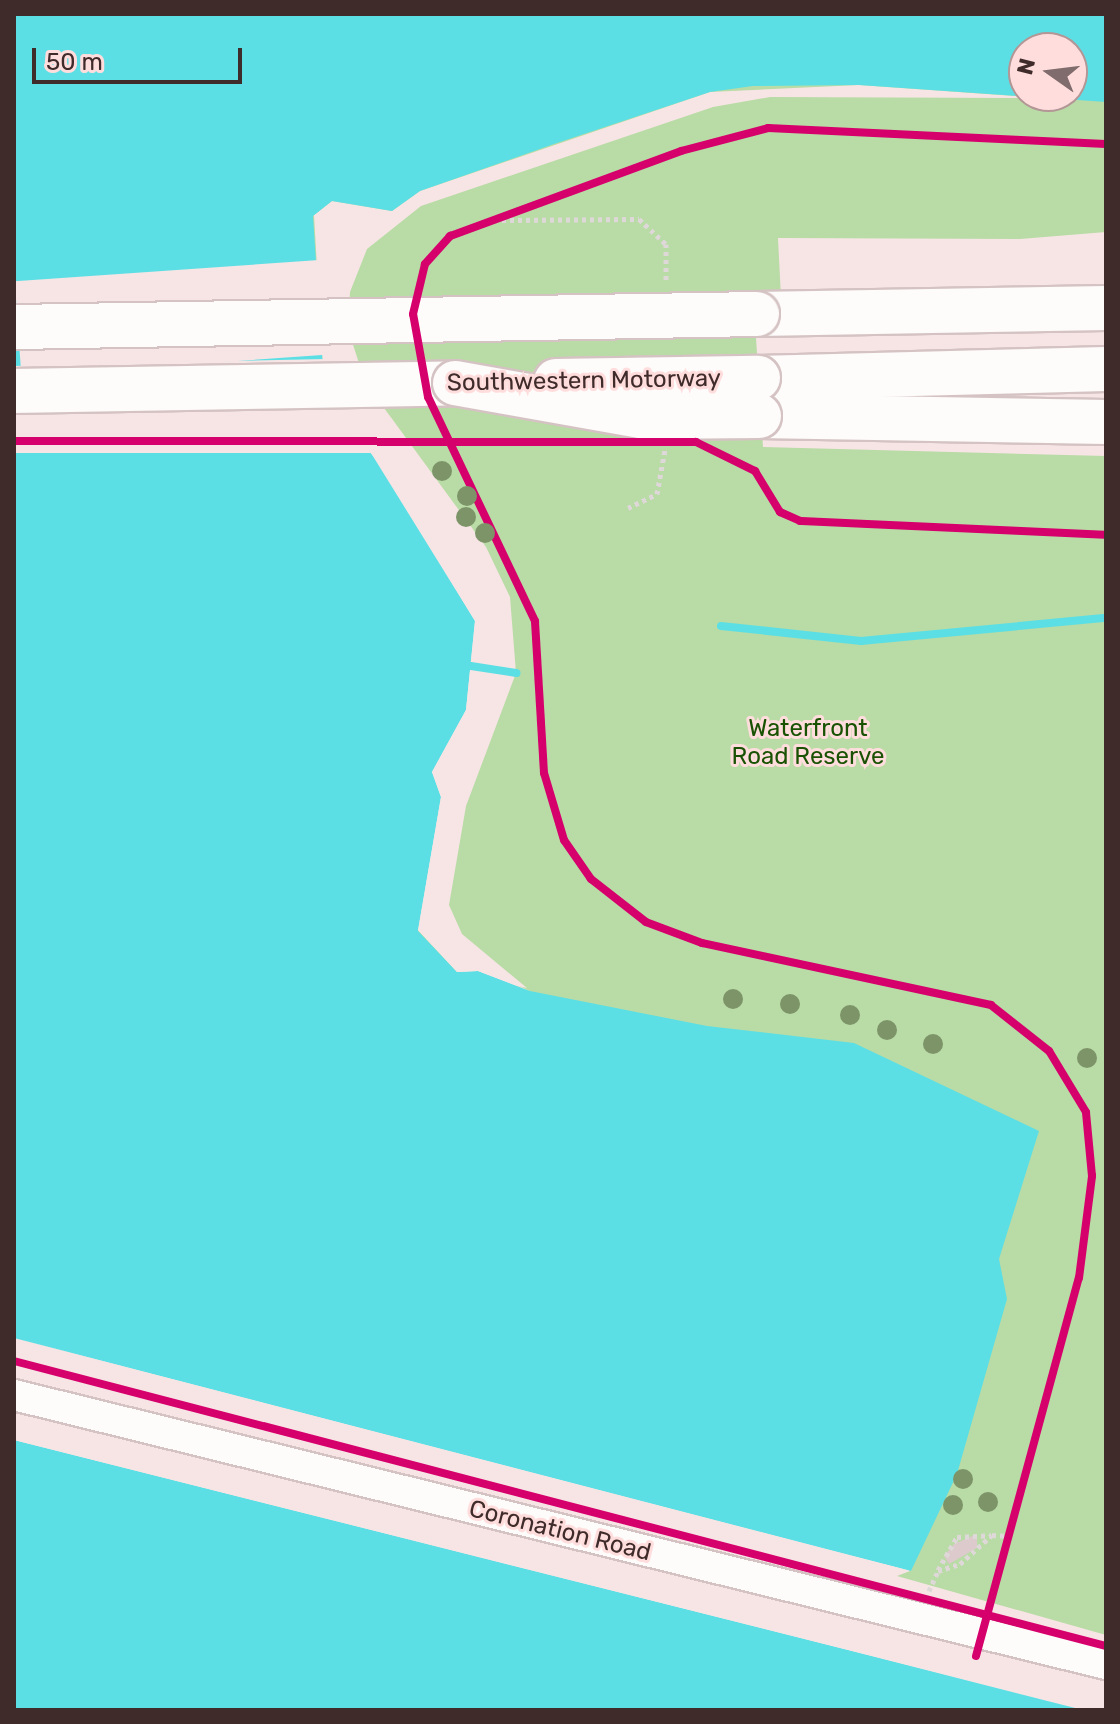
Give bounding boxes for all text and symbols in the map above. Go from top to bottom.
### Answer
scale bar [36,32,246,82]
north arrow [1008,32,1088,112]
text: 50 m [46,48,103,76]
text: N [1011,56,1041,78]
street label: Southwestern Motorway [447,364,721,398]
park label: Waterfront Road Reserve [732,715,884,771]
street label: Coronation Road [466,1494,654,1568]

